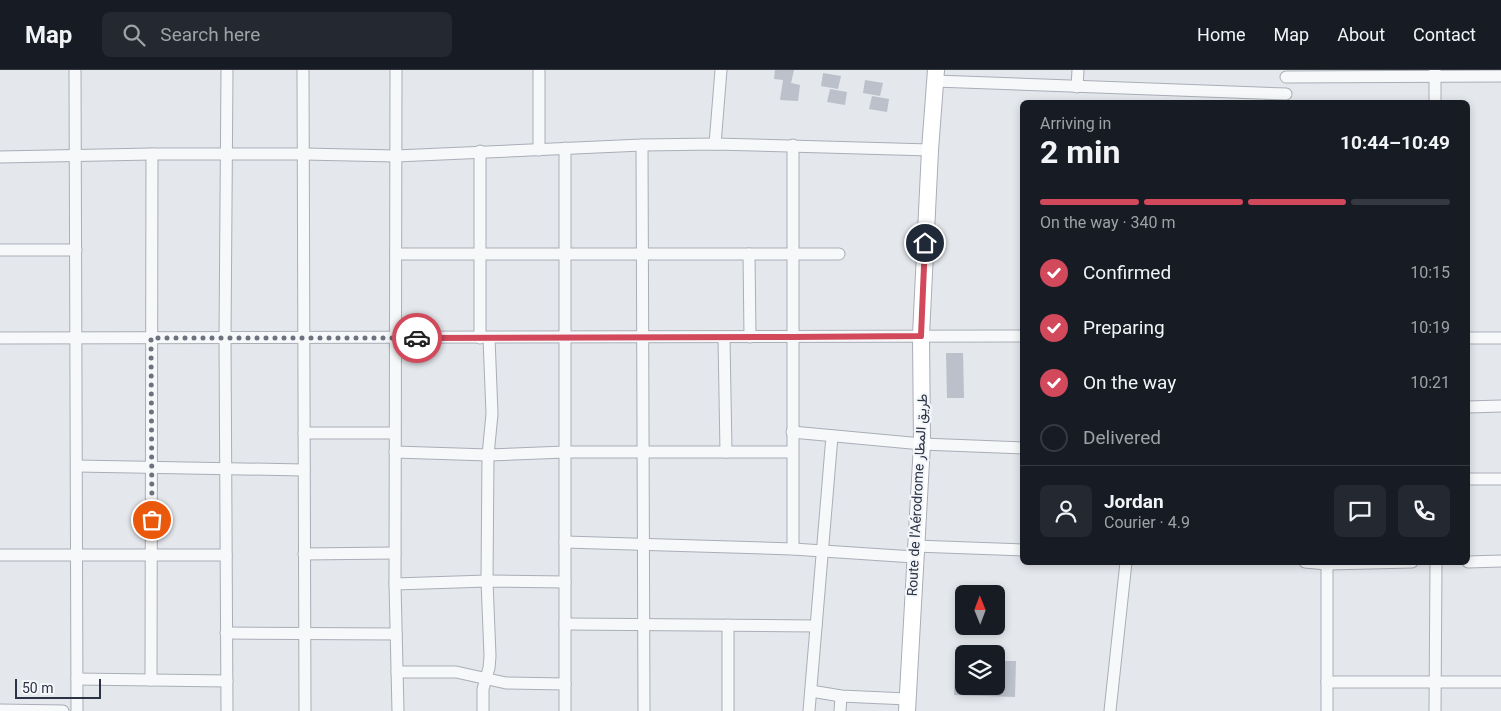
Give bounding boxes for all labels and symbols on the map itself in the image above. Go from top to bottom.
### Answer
pin [904,222,946,264]
courier [392,313,442,363]
street label: Route de l'Aérodrome طريق المطار [904,393,931,597]
pin [131,499,173,541]
north arrow [955,585,1005,635]
scale bar [15,676,101,699]

